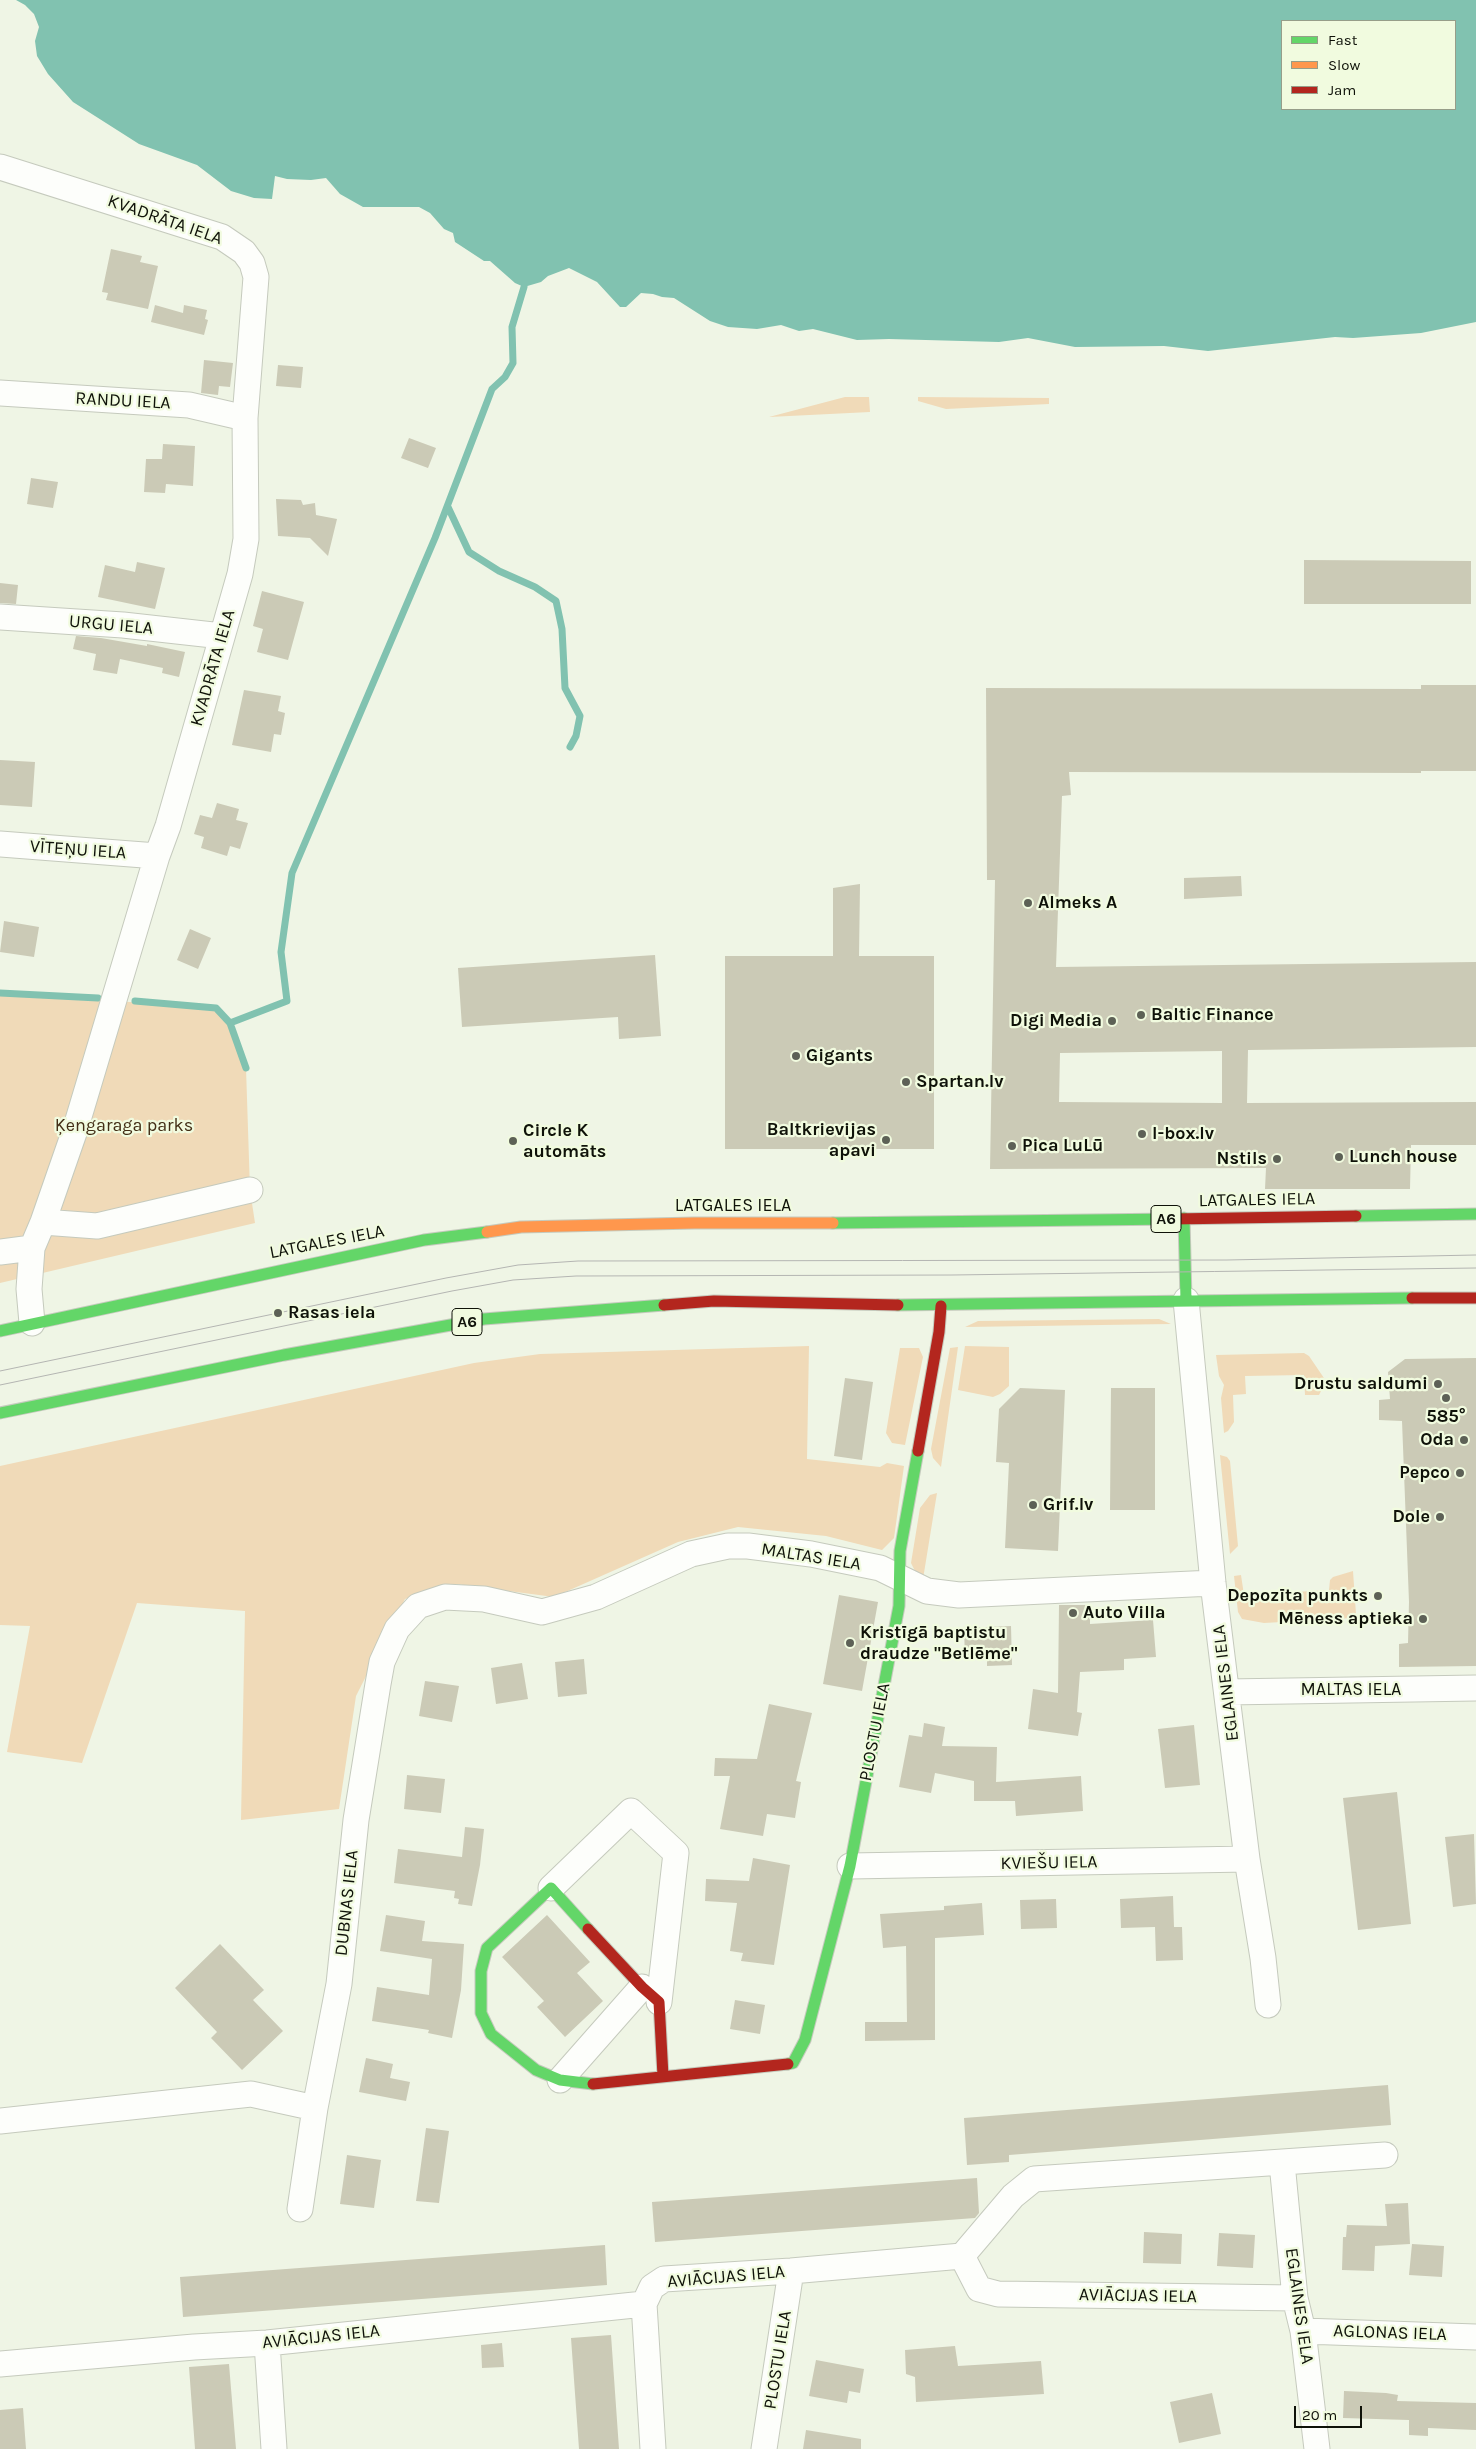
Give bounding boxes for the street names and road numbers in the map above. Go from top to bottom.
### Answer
street label: KVADRĀTA IELA [105,190,225,250]
street label: RANDU IELA [75,388,171,414]
street label: KVADRĀTA IELA [186,607,240,729]
street label: URGU IELA [68,611,154,639]
street label: VĪTEŅU IELA [29,836,127,864]
street label: LATGALES IELA [1199,1188,1315,1212]
street label: LATGALES IELA [675,1195,791,1217]
road number: A6 [1151,1206,1181,1232]
street label: LATGALES IELA [268,1220,386,1264]
road number: A6 [452,1308,482,1335]
street label: MALTAS IELA [760,1538,862,1576]
street label: EGLAINES IELA [1208,1624,1244,1742]
street label: MALTAS IELA [1301,1679,1401,1701]
street label: PLOSTU IELA [855,1681,895,1783]
street label: DUBNAS IELA [331,1849,363,1957]
street label: KVIEŠU IELA [1000,1851,1098,1875]
street label: EGLAINES IELA [1280,2247,1318,2365]
street label: AVIĀCIJAS IELA [666,2261,786,2293]
street label: AVIĀCIJAS IELA [1079,2284,1197,2308]
street label: PLOSTU IELA [760,2309,796,2411]
street label: AVIĀCIJAS IELA [261,2320,381,2354]
street label: AGLONAS IELA [1333,2320,1447,2346]

